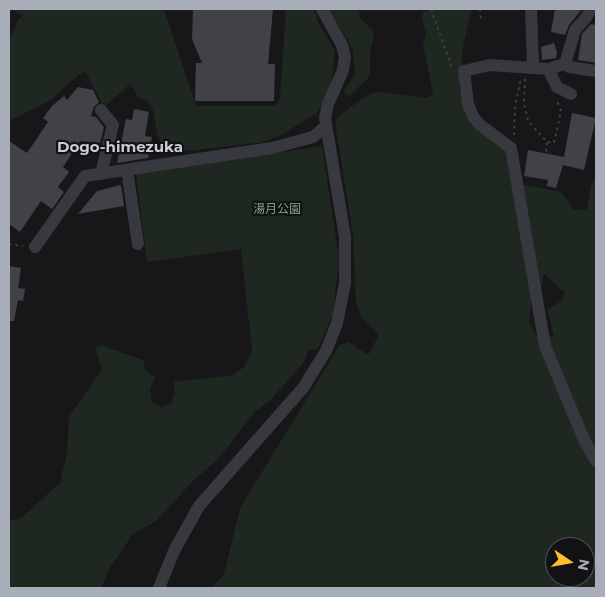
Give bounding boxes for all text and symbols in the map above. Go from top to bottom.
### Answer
district label: Dogo-himezuka [57,139,183,157]
park label: 湯月公園 [253,202,301,216]
north arrow [545,537,595,587]
text: N [574,558,594,572]

